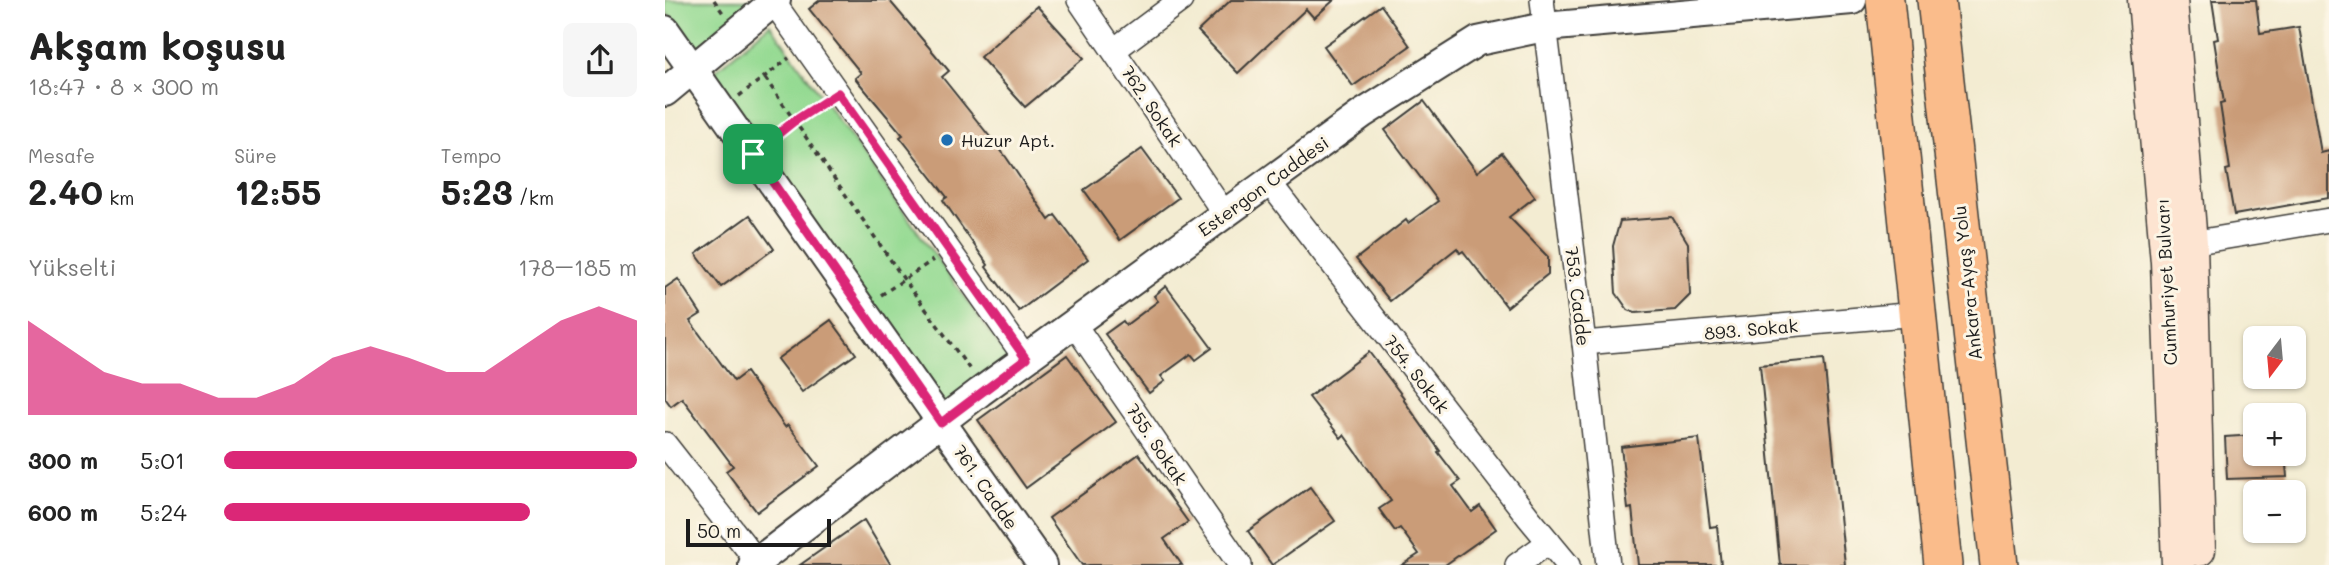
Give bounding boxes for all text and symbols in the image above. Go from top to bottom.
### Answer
text: Akşam koşusu [28,20,287,70]
button: share [563,23,637,97]
street label: 762. Sokak [1116,61,1188,151]
text: 18:47 · 8 × 300 m [28,71,219,101]
pin [723,124,783,184]
place label: Huzur Apt. [961,128,1055,152]
street label: Estergon Caddesi [1193,130,1333,242]
marker: Huzur Apt. [939,132,955,148]
icon: arrive [734,135,772,173]
text: Mesafe [28,143,95,168]
text: Süre [234,143,277,168]
text: Tempo [441,143,501,168]
text: 2.40 [28,168,103,214]
text: 12:55 [234,168,321,214]
text: 5:23 [441,168,513,214]
text: km [103,185,134,210]
text: /km [513,185,554,210]
street label: Cumhuriyet Bulvarı [2150,198,2182,366]
street label: Ankara-Ayaş Yolu [1947,204,1987,362]
street label: 753. Cadde [1560,245,1596,347]
text: Yükselti [28,252,116,282]
text: 178–185 m [518,252,637,282]
street label: 893. Sokak [1703,313,1799,345]
north arrow [2243,326,2307,388]
map controls [2243,326,2306,543]
street label: 754. Sokak [1379,330,1455,418]
street label: 755. Sokak [1121,399,1193,489]
button: + [2243,403,2306,466]
street label: 761. Cadde [948,440,1024,534]
text: 300 m [28,445,98,475]
text: 5:01 [140,445,185,475]
button: − [2243,480,2306,543]
text: 600 m [28,497,98,527]
text: 5:24 [140,497,187,527]
scale bar [686,516,831,548]
text: 50 m [697,518,741,543]

